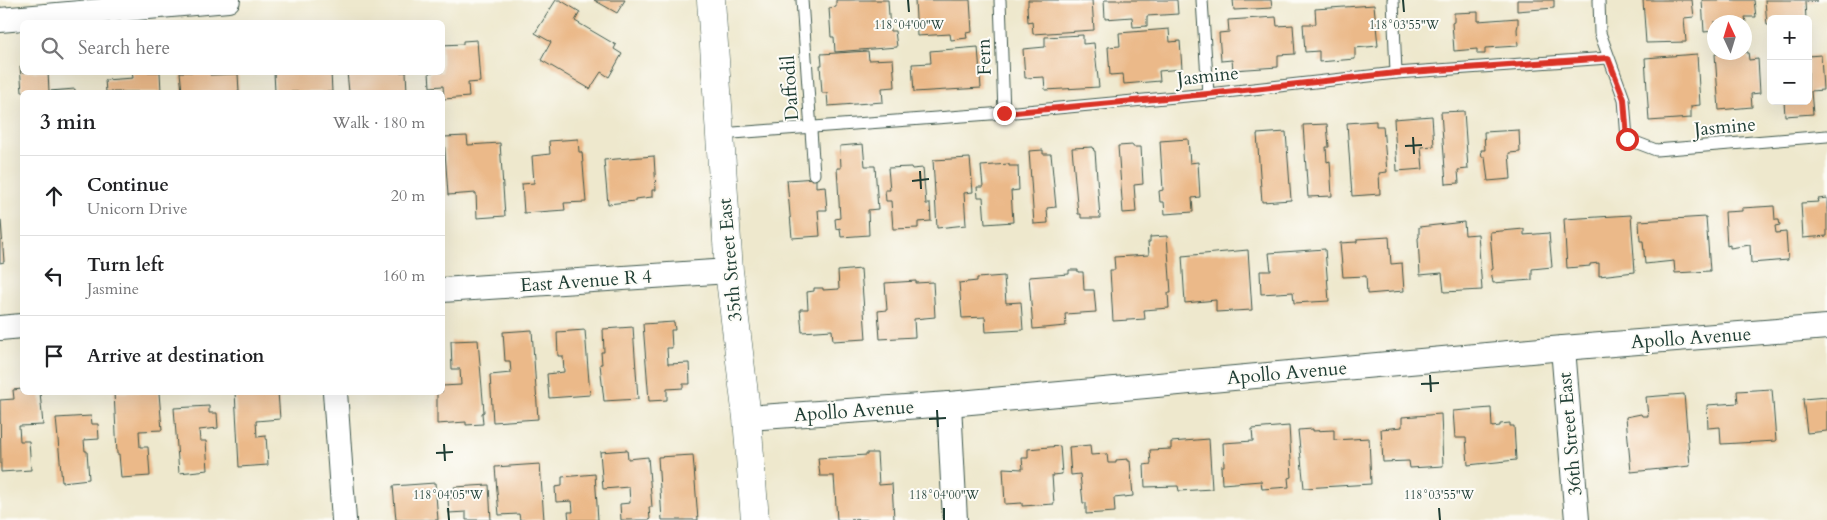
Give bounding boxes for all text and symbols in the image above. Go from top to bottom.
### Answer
north arrow [1707,15,1752,60]
map controls [1767,15,1812,105]
button: + [1767,15,1812,60]
text: 118°04'00"W [874,17,945,33]
text: 118°03'55"W [1369,17,1440,33]
search box [20,20,445,75]
icon: search [38,34,66,62]
text: Search here [78,35,170,61]
street label: Fern [970,38,998,76]
street label: Daffodil [775,54,805,122]
street label: Jasmine [1173,60,1240,92]
button: − [1767,60,1812,105]
route end [993,102,1016,125]
text: 3 min [40,108,96,137]
street label: Jasmine [1690,111,1757,143]
text: Walk · 180 m [333,112,425,134]
route start [1616,128,1639,151]
text: Continue [87,172,169,198]
icon: ahead [40,182,68,210]
text: 20 m [391,185,425,207]
street label: 35th Street East [712,197,748,323]
text: Unicorn Drive [87,198,188,220]
text: Turn left [87,252,164,278]
icon: left [40,262,68,290]
street label: East Avenue R 4 [519,263,653,299]
text: 160 m [383,265,425,287]
text: Jasmine [87,278,139,300]
street label: Apollo Avenue [1630,321,1752,355]
icon: arrive [40,342,68,370]
text: Arrive at destination [87,343,264,369]
street label: Apollo Avenue [1226,355,1348,391]
street label: 36th Street East [1552,371,1588,497]
street label: Apollo Avenue [793,394,915,428]
text: 118°04'05"W [413,487,484,503]
text: 118°04'00"W [909,487,980,503]
text: 118°03'55"W [1404,487,1475,503]

